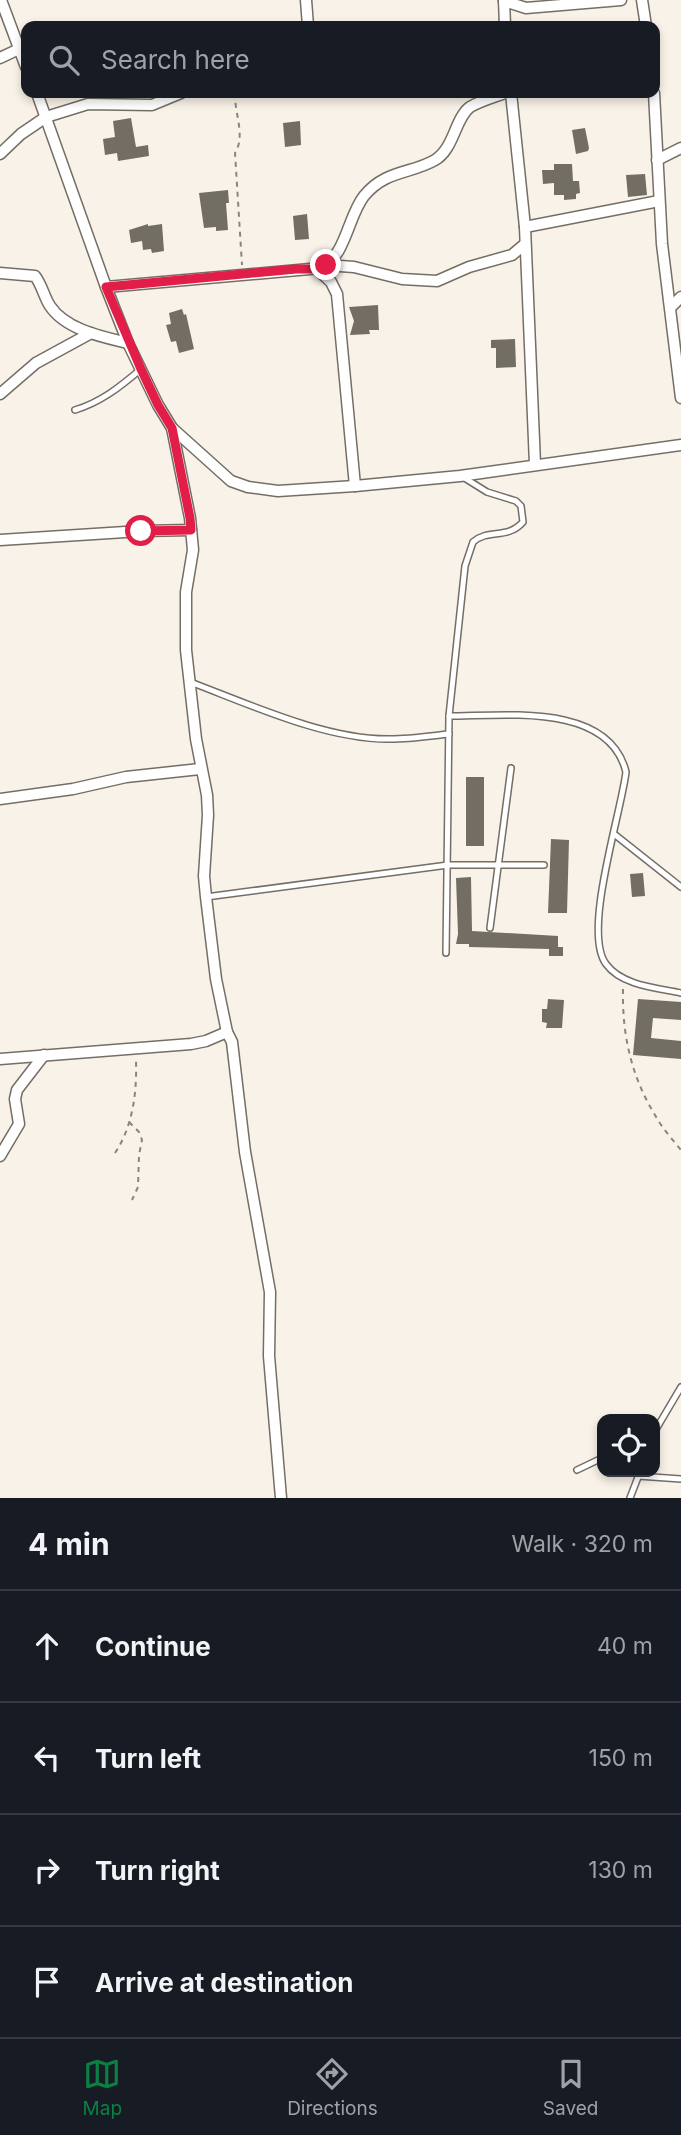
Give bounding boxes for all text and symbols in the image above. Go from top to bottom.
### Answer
search box [21,21,660,98]
icon: search [45,41,83,79]
text: Search here [101,44,250,75]
route end [310,249,341,280]
route start [125,515,156,546]
map controls [597,1414,660,1477]
button: locate [597,1414,660,1477]
text: 4 min [28,1526,110,1562]
text: Walk · 320 m [511,1530,653,1558]
icon: ahead [28,1627,66,1665]
text: Continue [95,1631,211,1662]
text: 40 m [597,1632,653,1660]
icon: left [28,1739,66,1777]
text: Turn left [95,1743,201,1774]
text: 150 m [589,1744,653,1772]
icon: right [28,1851,66,1889]
text: Turn right [95,1855,220,1886]
text: 130 m [588,1856,653,1884]
icon: arrive [28,1963,66,2001]
text: Arrive at destination [95,1967,354,1998]
tab: Map [83,2055,122,2120]
tab: Directions [287,2055,378,2120]
tab: Saved [543,2055,598,2120]

